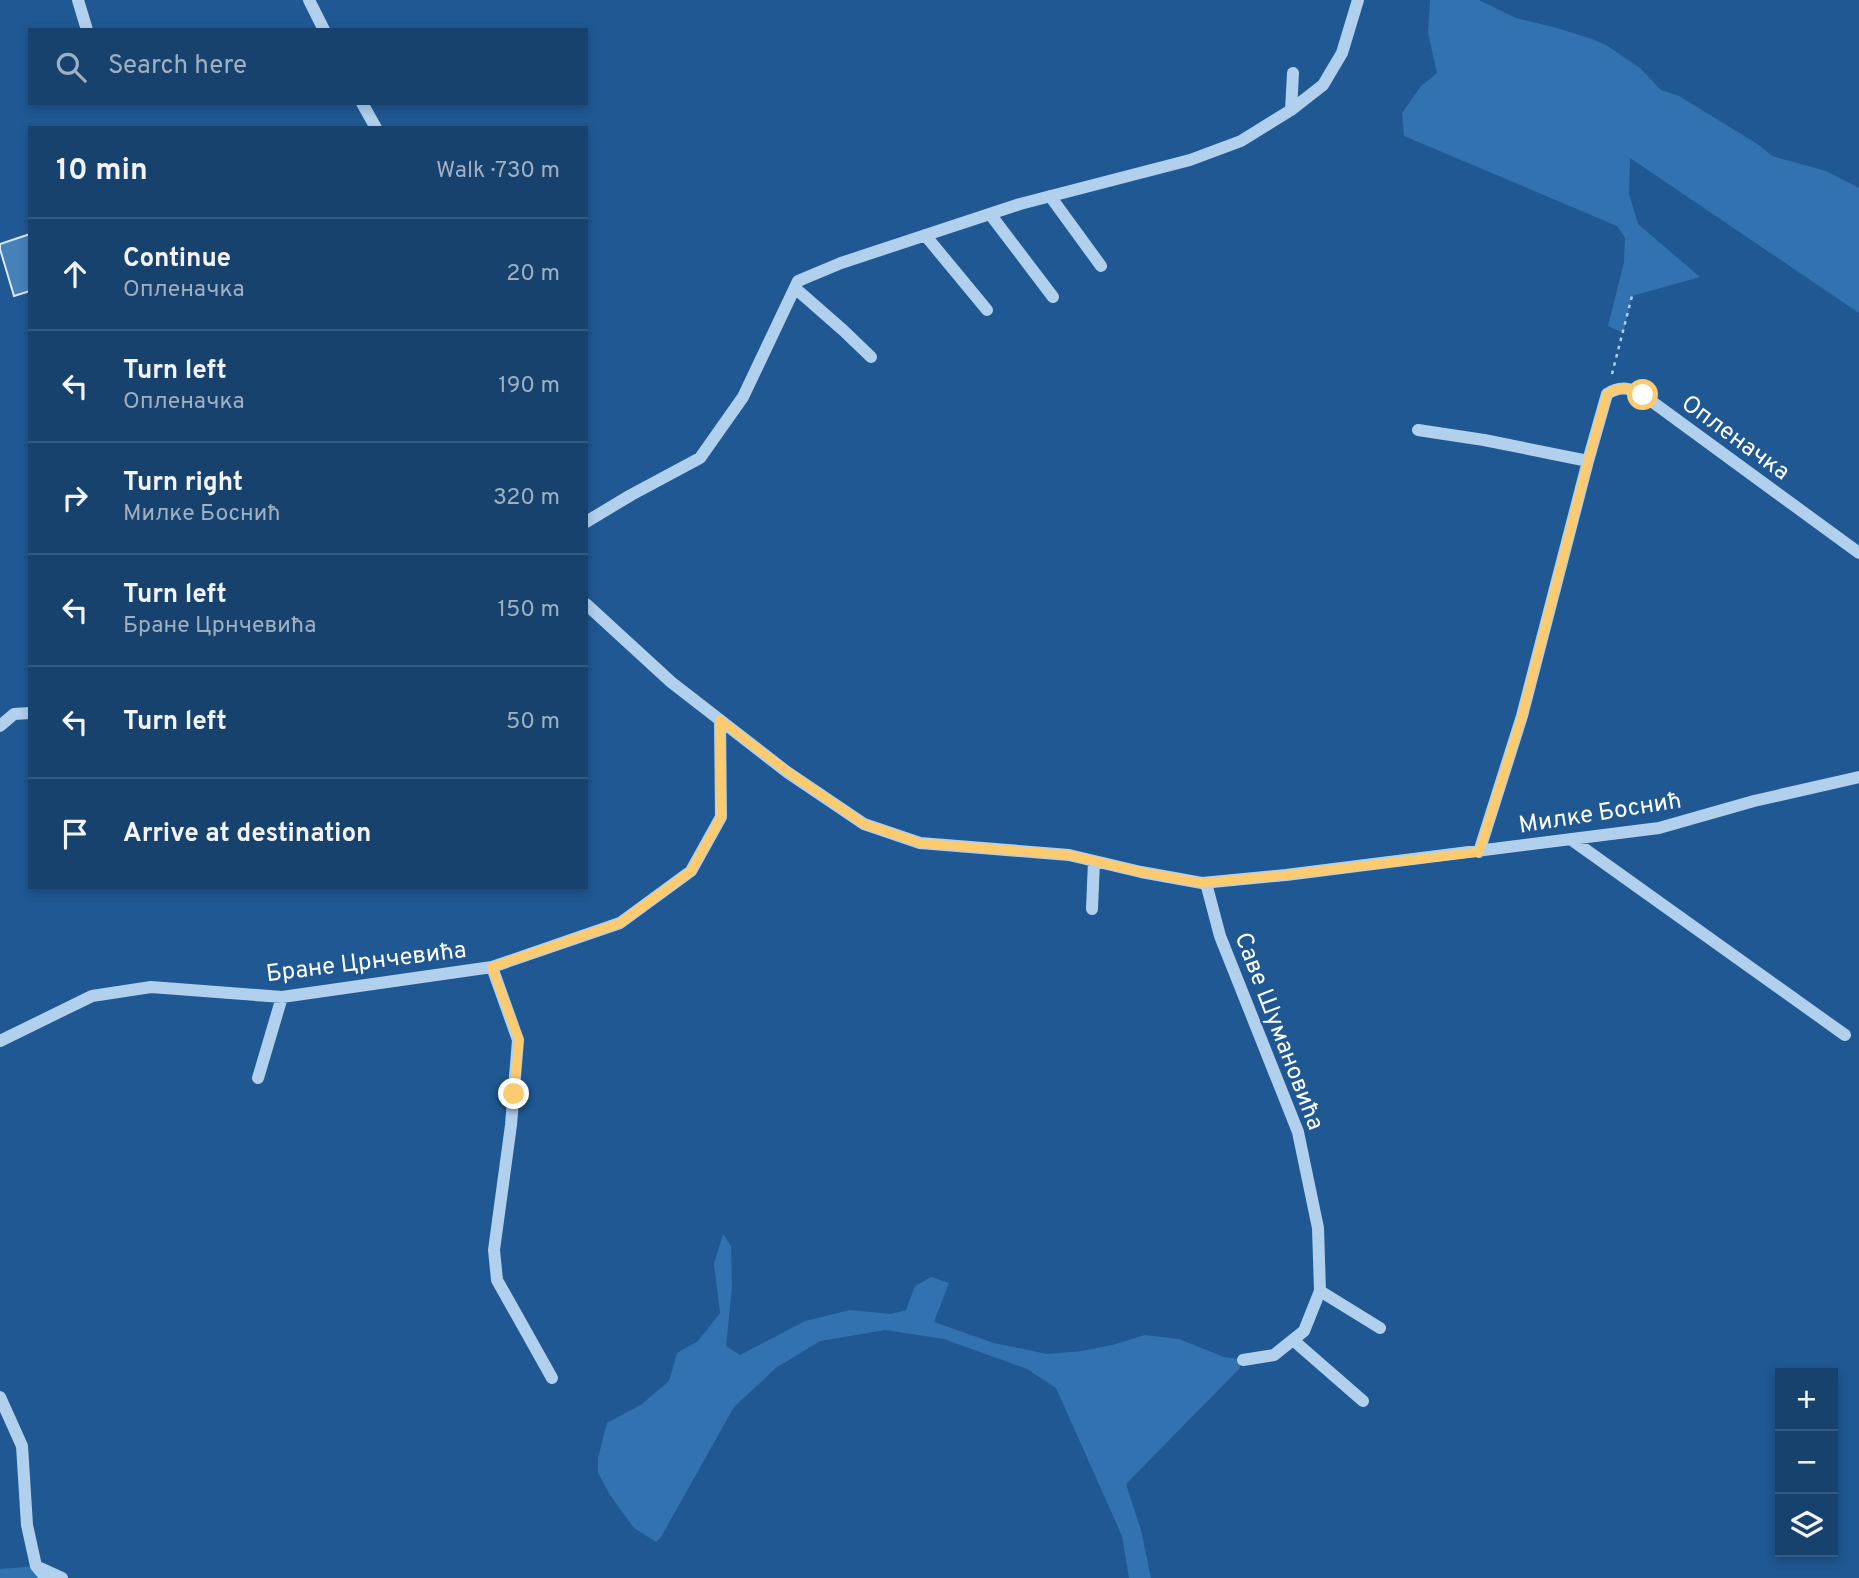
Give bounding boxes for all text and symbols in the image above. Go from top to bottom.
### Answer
search box [28,28,588,105]
icon: search [52,48,90,86]
text: Search here [108,50,247,83]
text: 10 min [56,153,148,190]
text: Walk · 730 m [436,157,560,186]
text: Continue [123,243,231,276]
icon: ahead [56,255,94,293]
text: 20 m [506,260,560,289]
text: Опленачка [123,276,245,305]
text: Turn left [123,355,227,388]
icon: left [56,367,94,405]
text: 190 m [498,372,560,401]
route start [1627,379,1658,410]
text: Опленачка [123,388,245,417]
street label: Опленачка [1675,389,1795,488]
text: Turn right [123,467,243,500]
icon: right [56,479,94,517]
text: 320 m [493,484,560,513]
text: Милке Боснић [123,500,280,529]
text: Turn left [123,579,227,612]
icon: left [56,591,94,629]
text: 150 m [498,596,560,625]
text: Бране Црнчевића [123,612,316,641]
icon: left [56,703,94,741]
text: Turn left [123,706,227,739]
text: 50 m [506,708,560,737]
street label: Милке Боснић [1517,786,1684,842]
icon: arrive [56,815,94,853]
text: Arrive at destination [123,818,371,851]
street label: Саве Шумановића [1227,929,1330,1135]
street label: Бране Црнчевића [264,936,468,990]
route end [498,1078,529,1109]
map controls [1775,1368,1838,1557]
button: + [1775,1368,1838,1431]
button: − [1775,1431,1838,1494]
button: layers [1775,1494,1838,1557]

